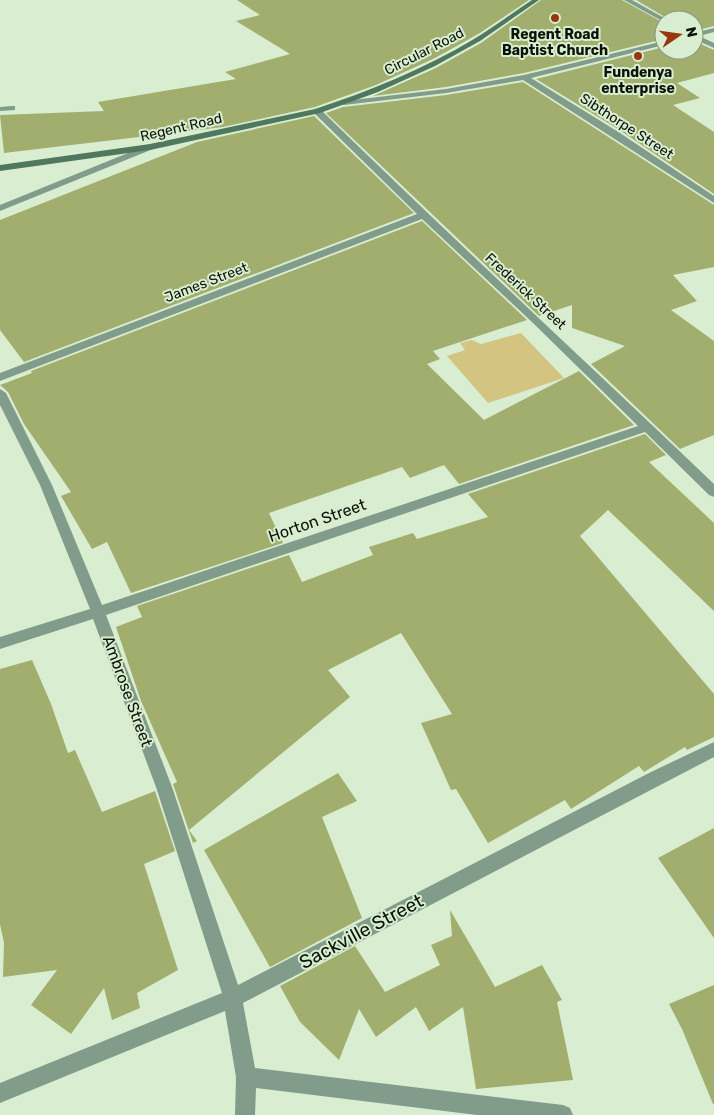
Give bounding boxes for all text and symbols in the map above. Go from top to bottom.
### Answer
north arrow [654,10,704,60]
marker: Regent Road Baptist Church [549,12,561,24]
street label: Circular Road [382,24,467,79]
text: N [682,25,701,39]
place label: Regent Road Baptist Church [502,26,608,59]
marker: Fundenya enterprise [632,50,644,62]
place label: Fundenya enterprise [601,64,675,97]
street label: Sibthorpe Street [577,90,677,163]
street label: Regent Road [138,110,224,145]
street label: Frederick Street [482,249,570,334]
street label: James Street [162,259,251,306]
street label: Horton Street [266,495,368,546]
street label: Ambrose Street [99,633,156,749]
street label: Sackville Street [295,889,428,974]

